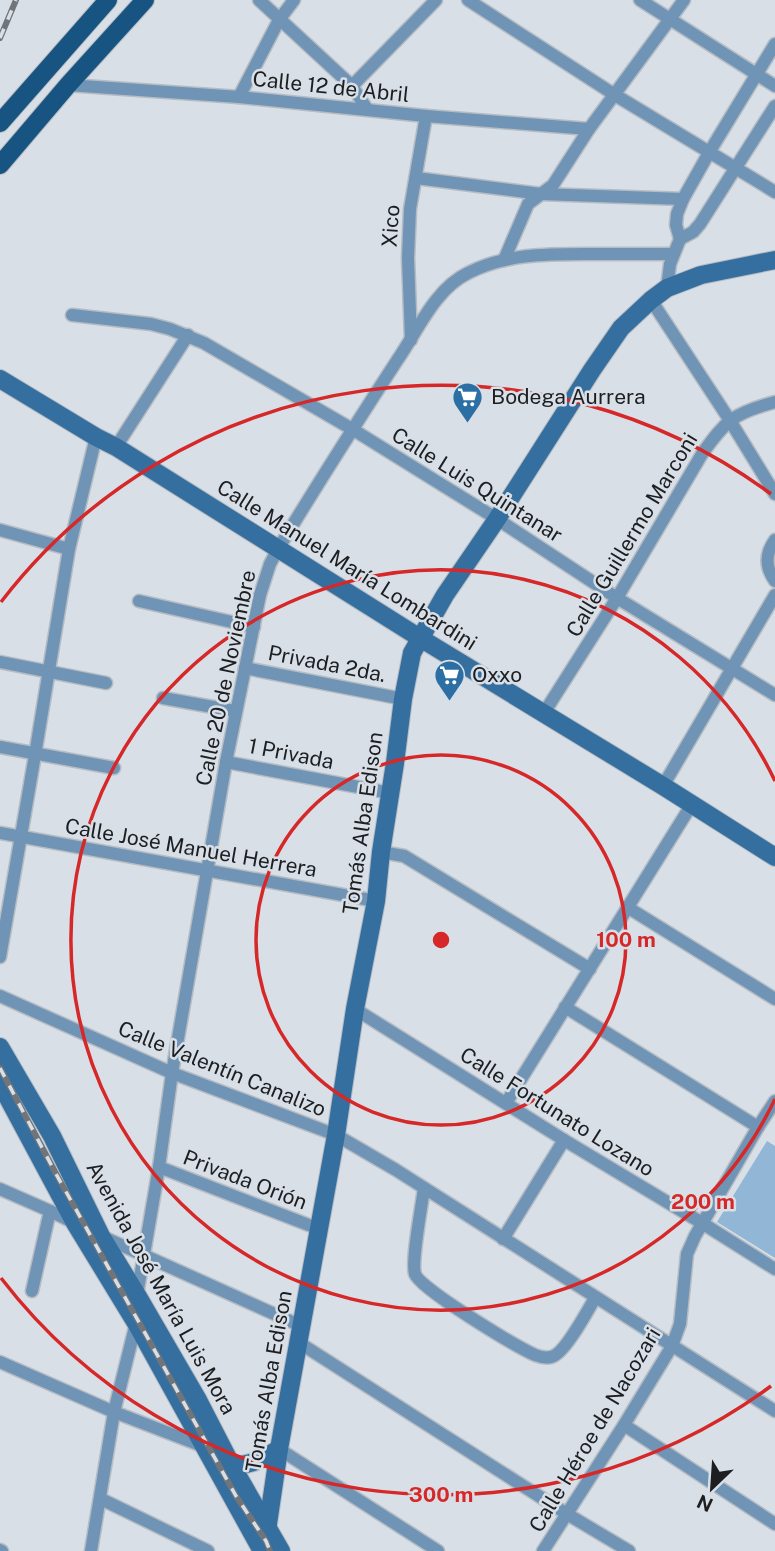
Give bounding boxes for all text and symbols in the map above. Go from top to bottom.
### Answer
street label: Calle 12 de Abril [252,66,411,107]
street label: Xico [377,204,404,248]
supermarket icon: Bodega Aurrera [451,380,485,424]
place label: Bodega Aurrera [491,384,646,409]
street label: Calle Luis Quintanar [387,422,567,547]
street label: Calle Guillermo Marconi [561,428,702,641]
street label: Calle Manuel María Lombardini [213,474,482,655]
street label: Calle 20 de Noviembre [190,568,261,788]
street label: Privada 2da. [266,640,388,687]
supermarket icon: Oxxo [432,658,466,702]
place label: Oxxo [472,662,522,687]
street label: Tomás Alba Edison [337,730,388,916]
street label: 1 Privada [246,733,336,774]
street label: Calle José Manuel Herrera [63,813,319,882]
text: 100 m [596,927,656,952]
centre of rings [429,928,453,952]
street label: Calle Valentín Canalizo [115,1015,330,1122]
street label: Calle Fortunato Lozano [456,1042,659,1182]
street label: Privada Orión [180,1144,311,1215]
street label: Avenida José María Luis Mora [81,1157,242,1419]
text: 200 m [671,1189,735,1214]
street label: Tomás Alba Edison [240,1288,297,1474]
street label: Calle Héroe de Nacozari [524,1323,666,1536]
north arrow [677,1453,747,1523]
text: 300 m [409,1482,473,1507]
text: N [693,1490,716,1517]

